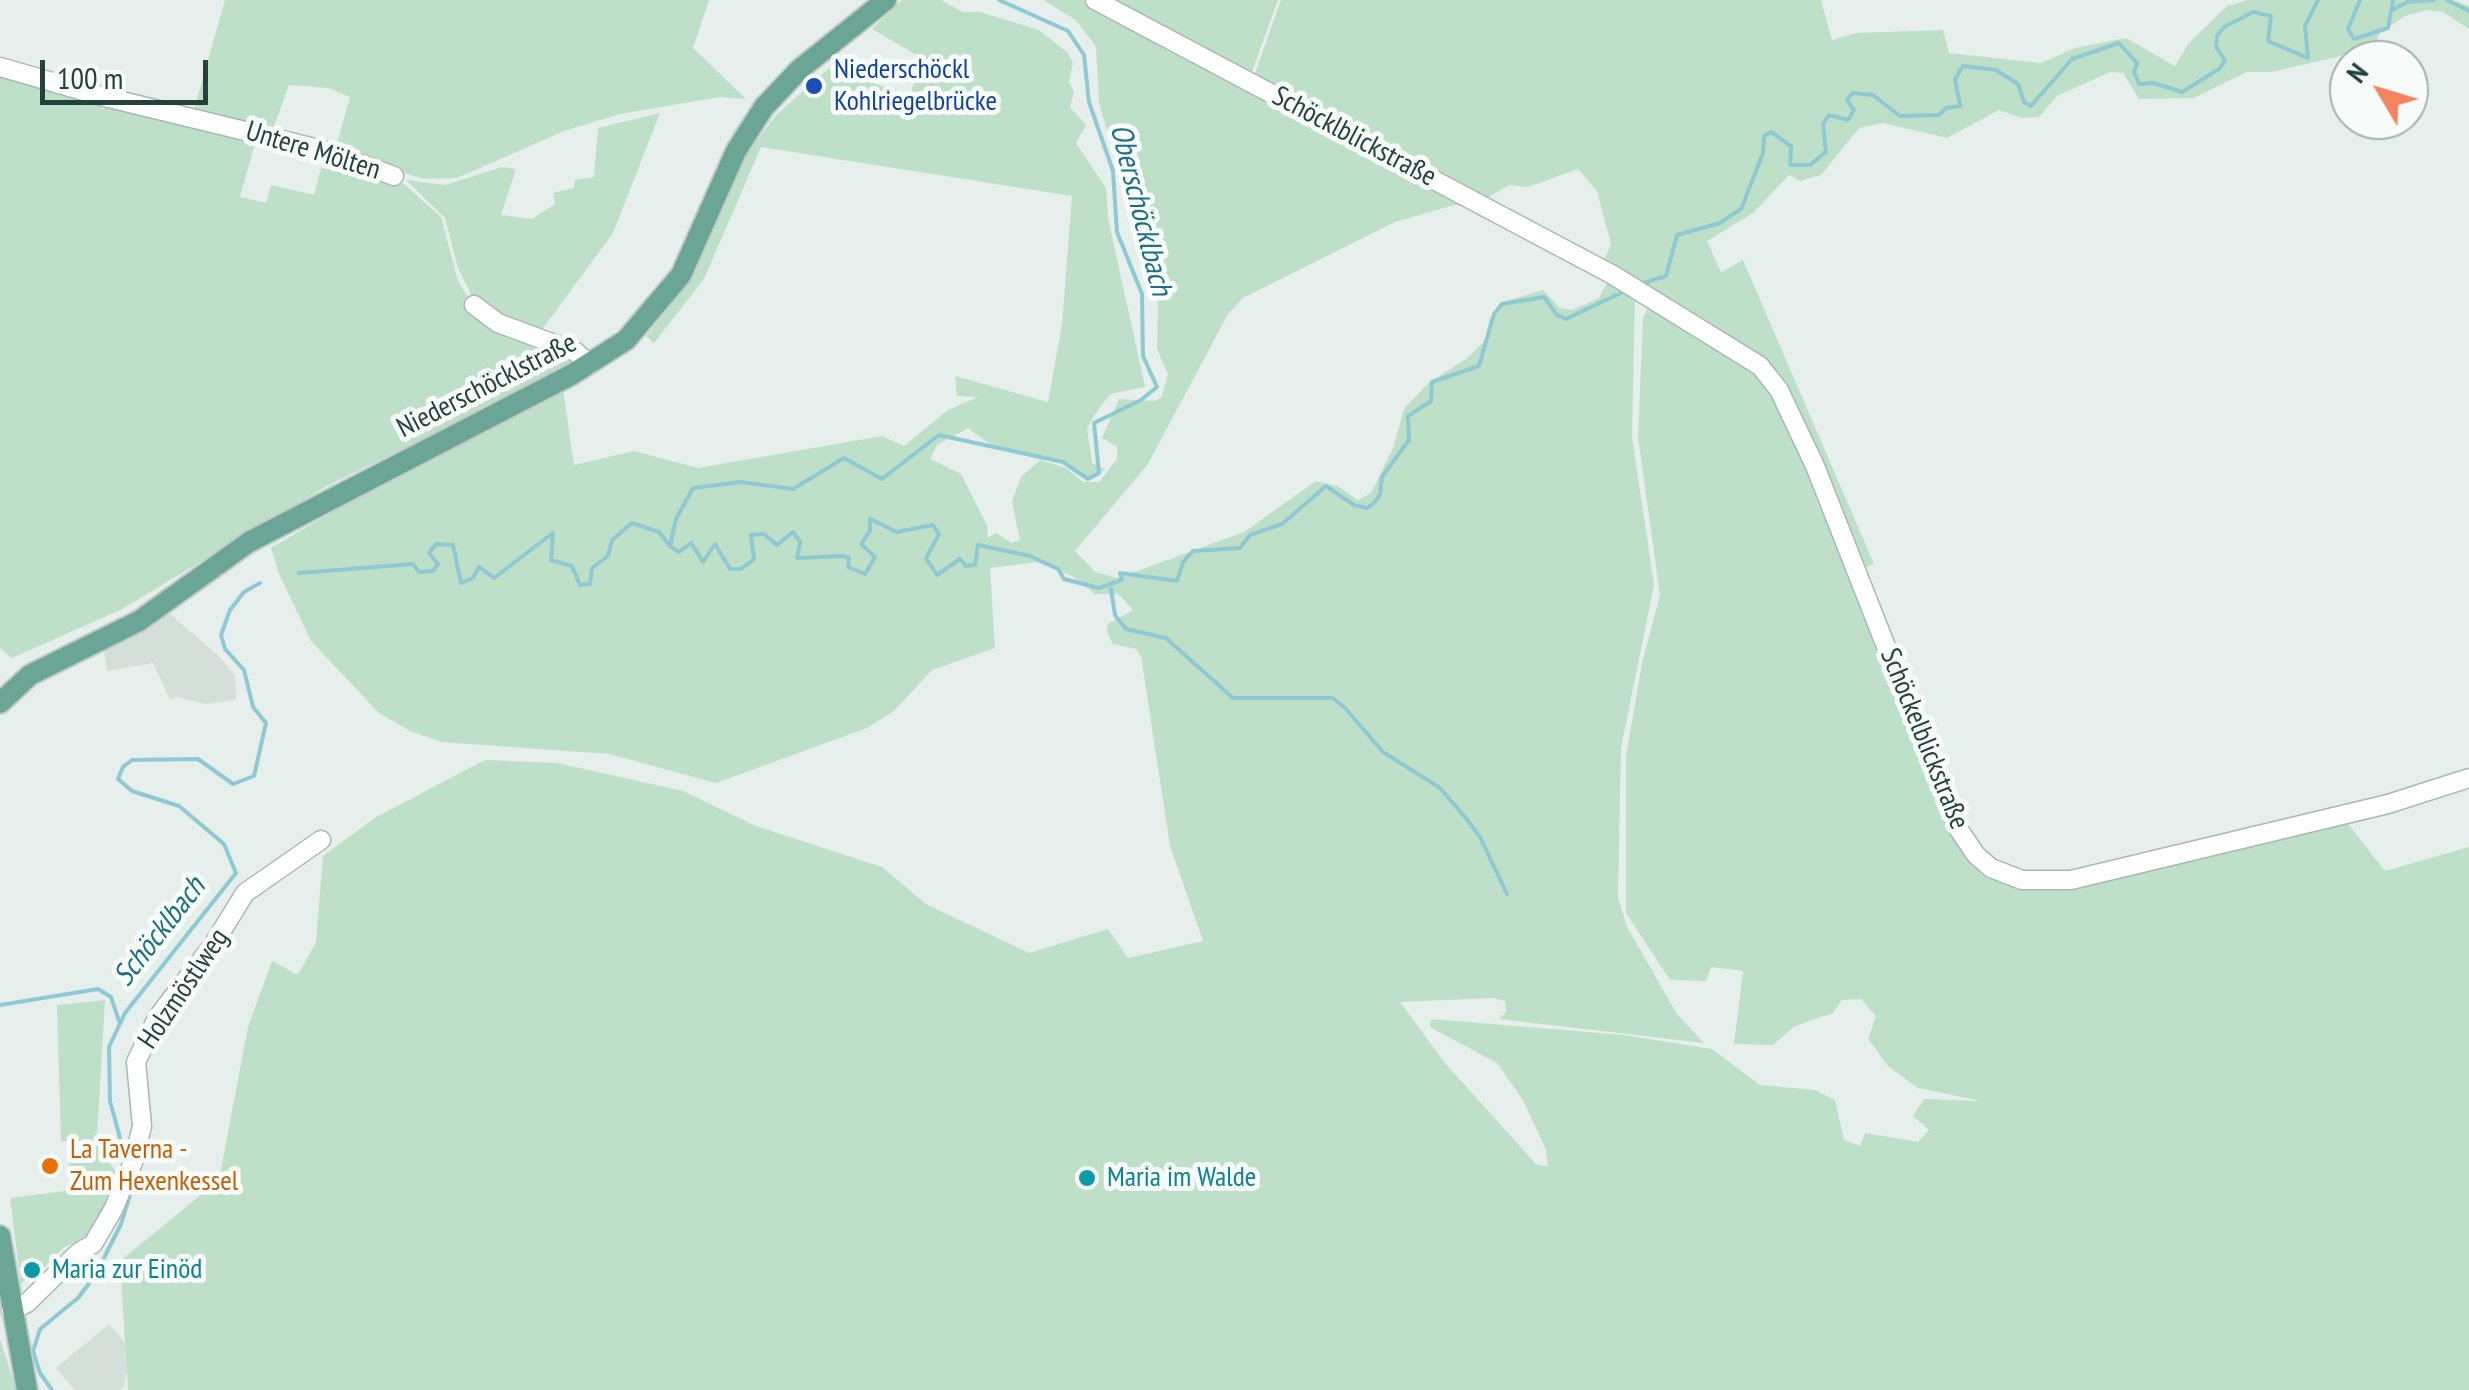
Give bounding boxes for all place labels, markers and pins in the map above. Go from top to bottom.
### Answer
place label: Niederschöckl Kohlriegelbrücke [834,53,997,119]
marker: Niederschöckl Kohlriegelbrücke [803,75,825,97]
place label: La Taverna - Zum Hexenkessel [70,1133,238,1199]
marker: La Taverna - Zum Hexenkessel [39,1155,61,1177]
place label: Maria im Walde [1107,1161,1256,1195]
marker: Maria im Walde [1076,1167,1098,1189]
place label: Maria zur Einöd [52,1253,202,1287]
marker: Maria zur Einöd [21,1259,43,1281]

